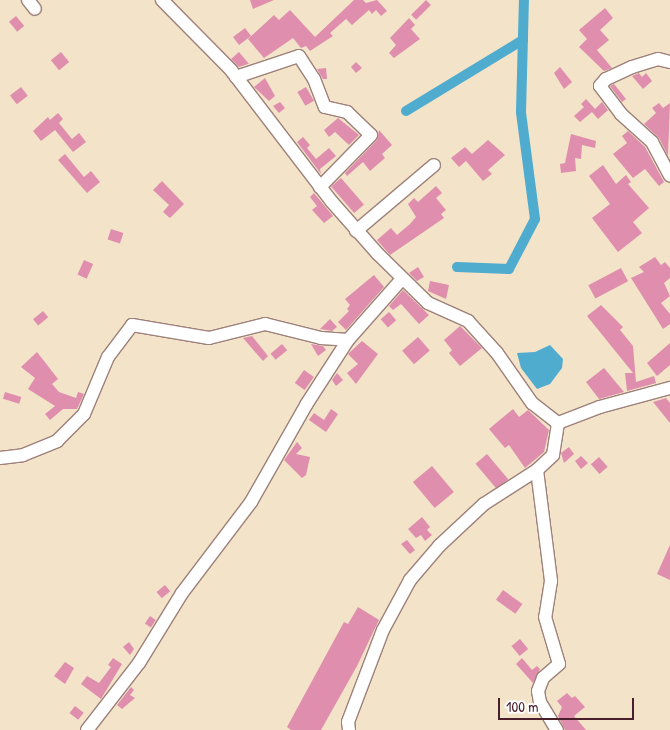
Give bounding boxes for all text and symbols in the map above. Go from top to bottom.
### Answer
scale bar [500,688,636,720]
text: 100 m [506,696,539,717]

